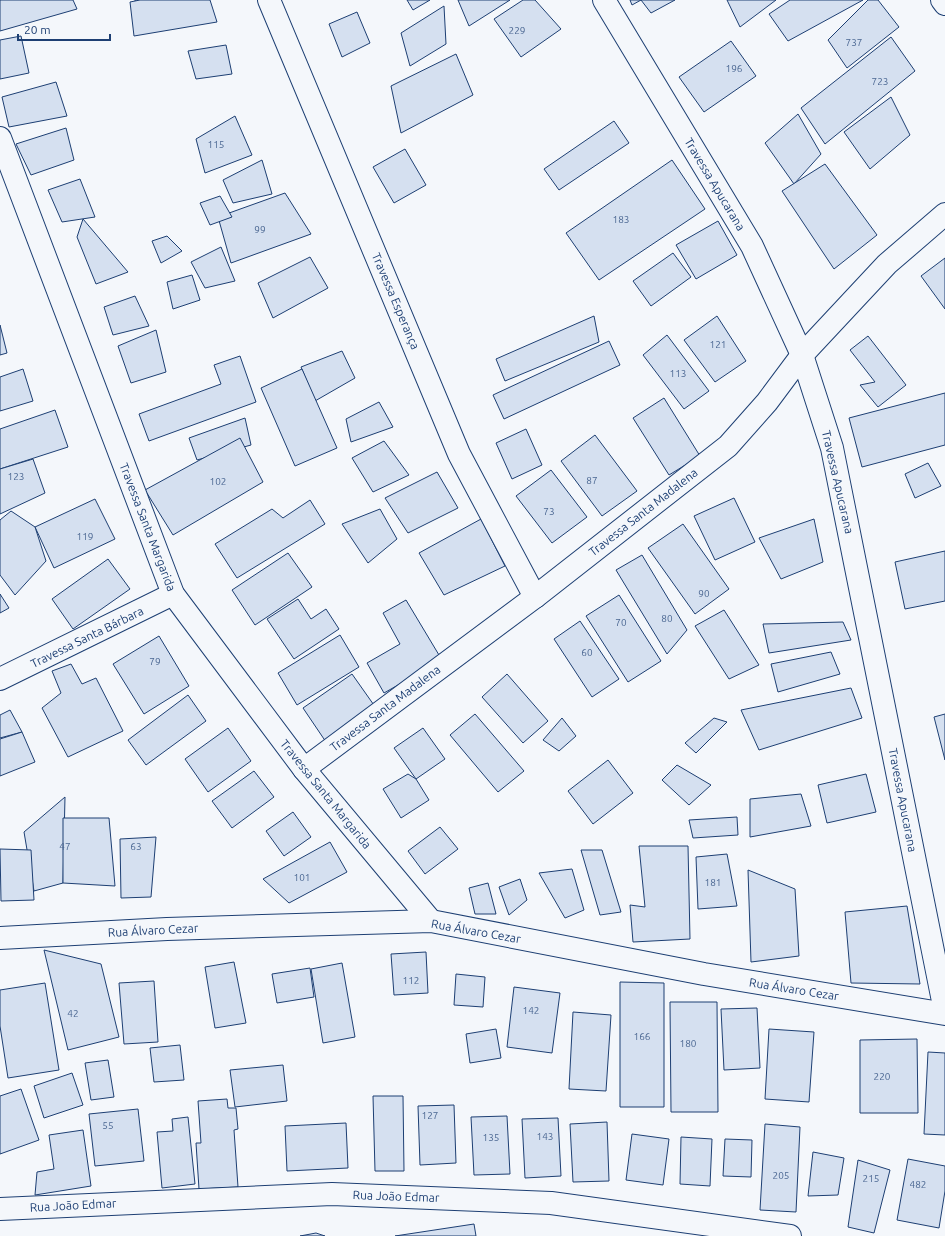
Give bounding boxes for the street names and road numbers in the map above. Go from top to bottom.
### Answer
street label: Travessa Apucarana [682,135,748,233]
street label: Travessa Esperança [370,251,422,351]
street label: Travessa Apucarana [820,429,856,535]
street label: Travessa Santa Margarida [117,461,179,593]
street label: Travessa Santa Madalena [586,466,700,558]
street label: Travessa Santa Bárbara [28,604,146,670]
street label: Travessa Santa Madalena [327,662,443,754]
street label: Travessa Santa Margarida [278,737,374,851]
street label: Travessa Apucarana [887,747,919,853]
street label: Rua Álvaro Cezar [430,917,522,945]
street label: Rua Álvaro Cezar [107,921,199,939]
street label: Rua Álvaro Cezar [748,975,840,1003]
street label: Rua João Edmar [352,1188,440,1204]
street label: Rua João Edmar [29,1196,117,1214]

